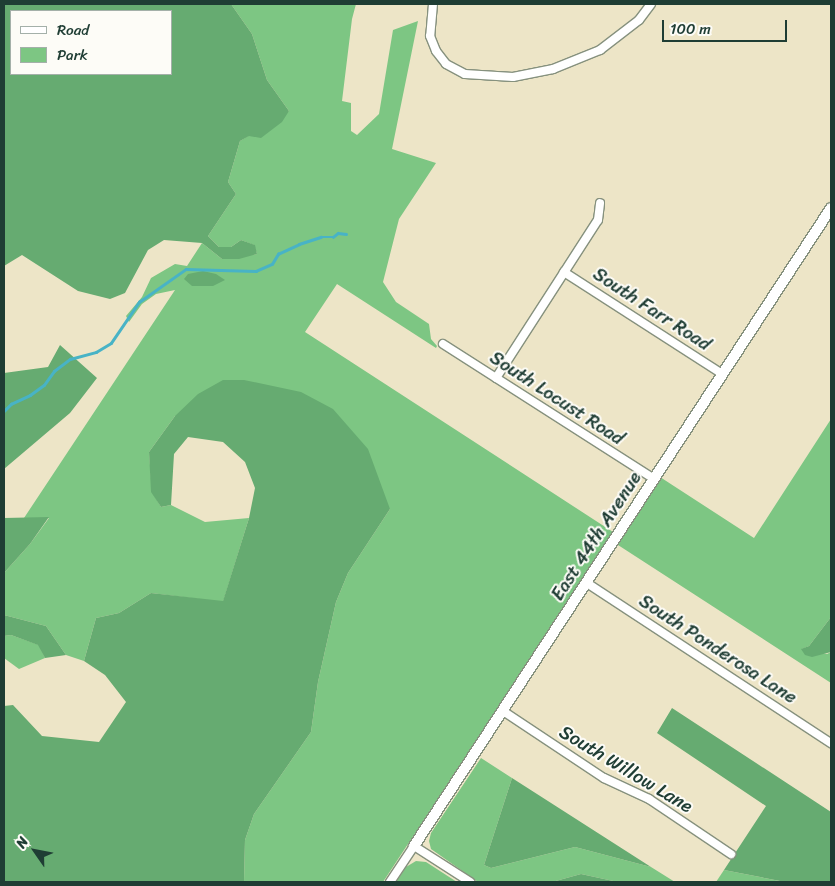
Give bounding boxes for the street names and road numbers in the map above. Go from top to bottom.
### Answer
street label: South Farr Road [589,262,715,356]
street label: South Locust Road [486,346,628,450]
street label: East 44th Avenue [546,467,646,605]
street label: South Ponderosa Lane [634,589,802,709]
street label: South Willow Lane [555,720,697,818]

